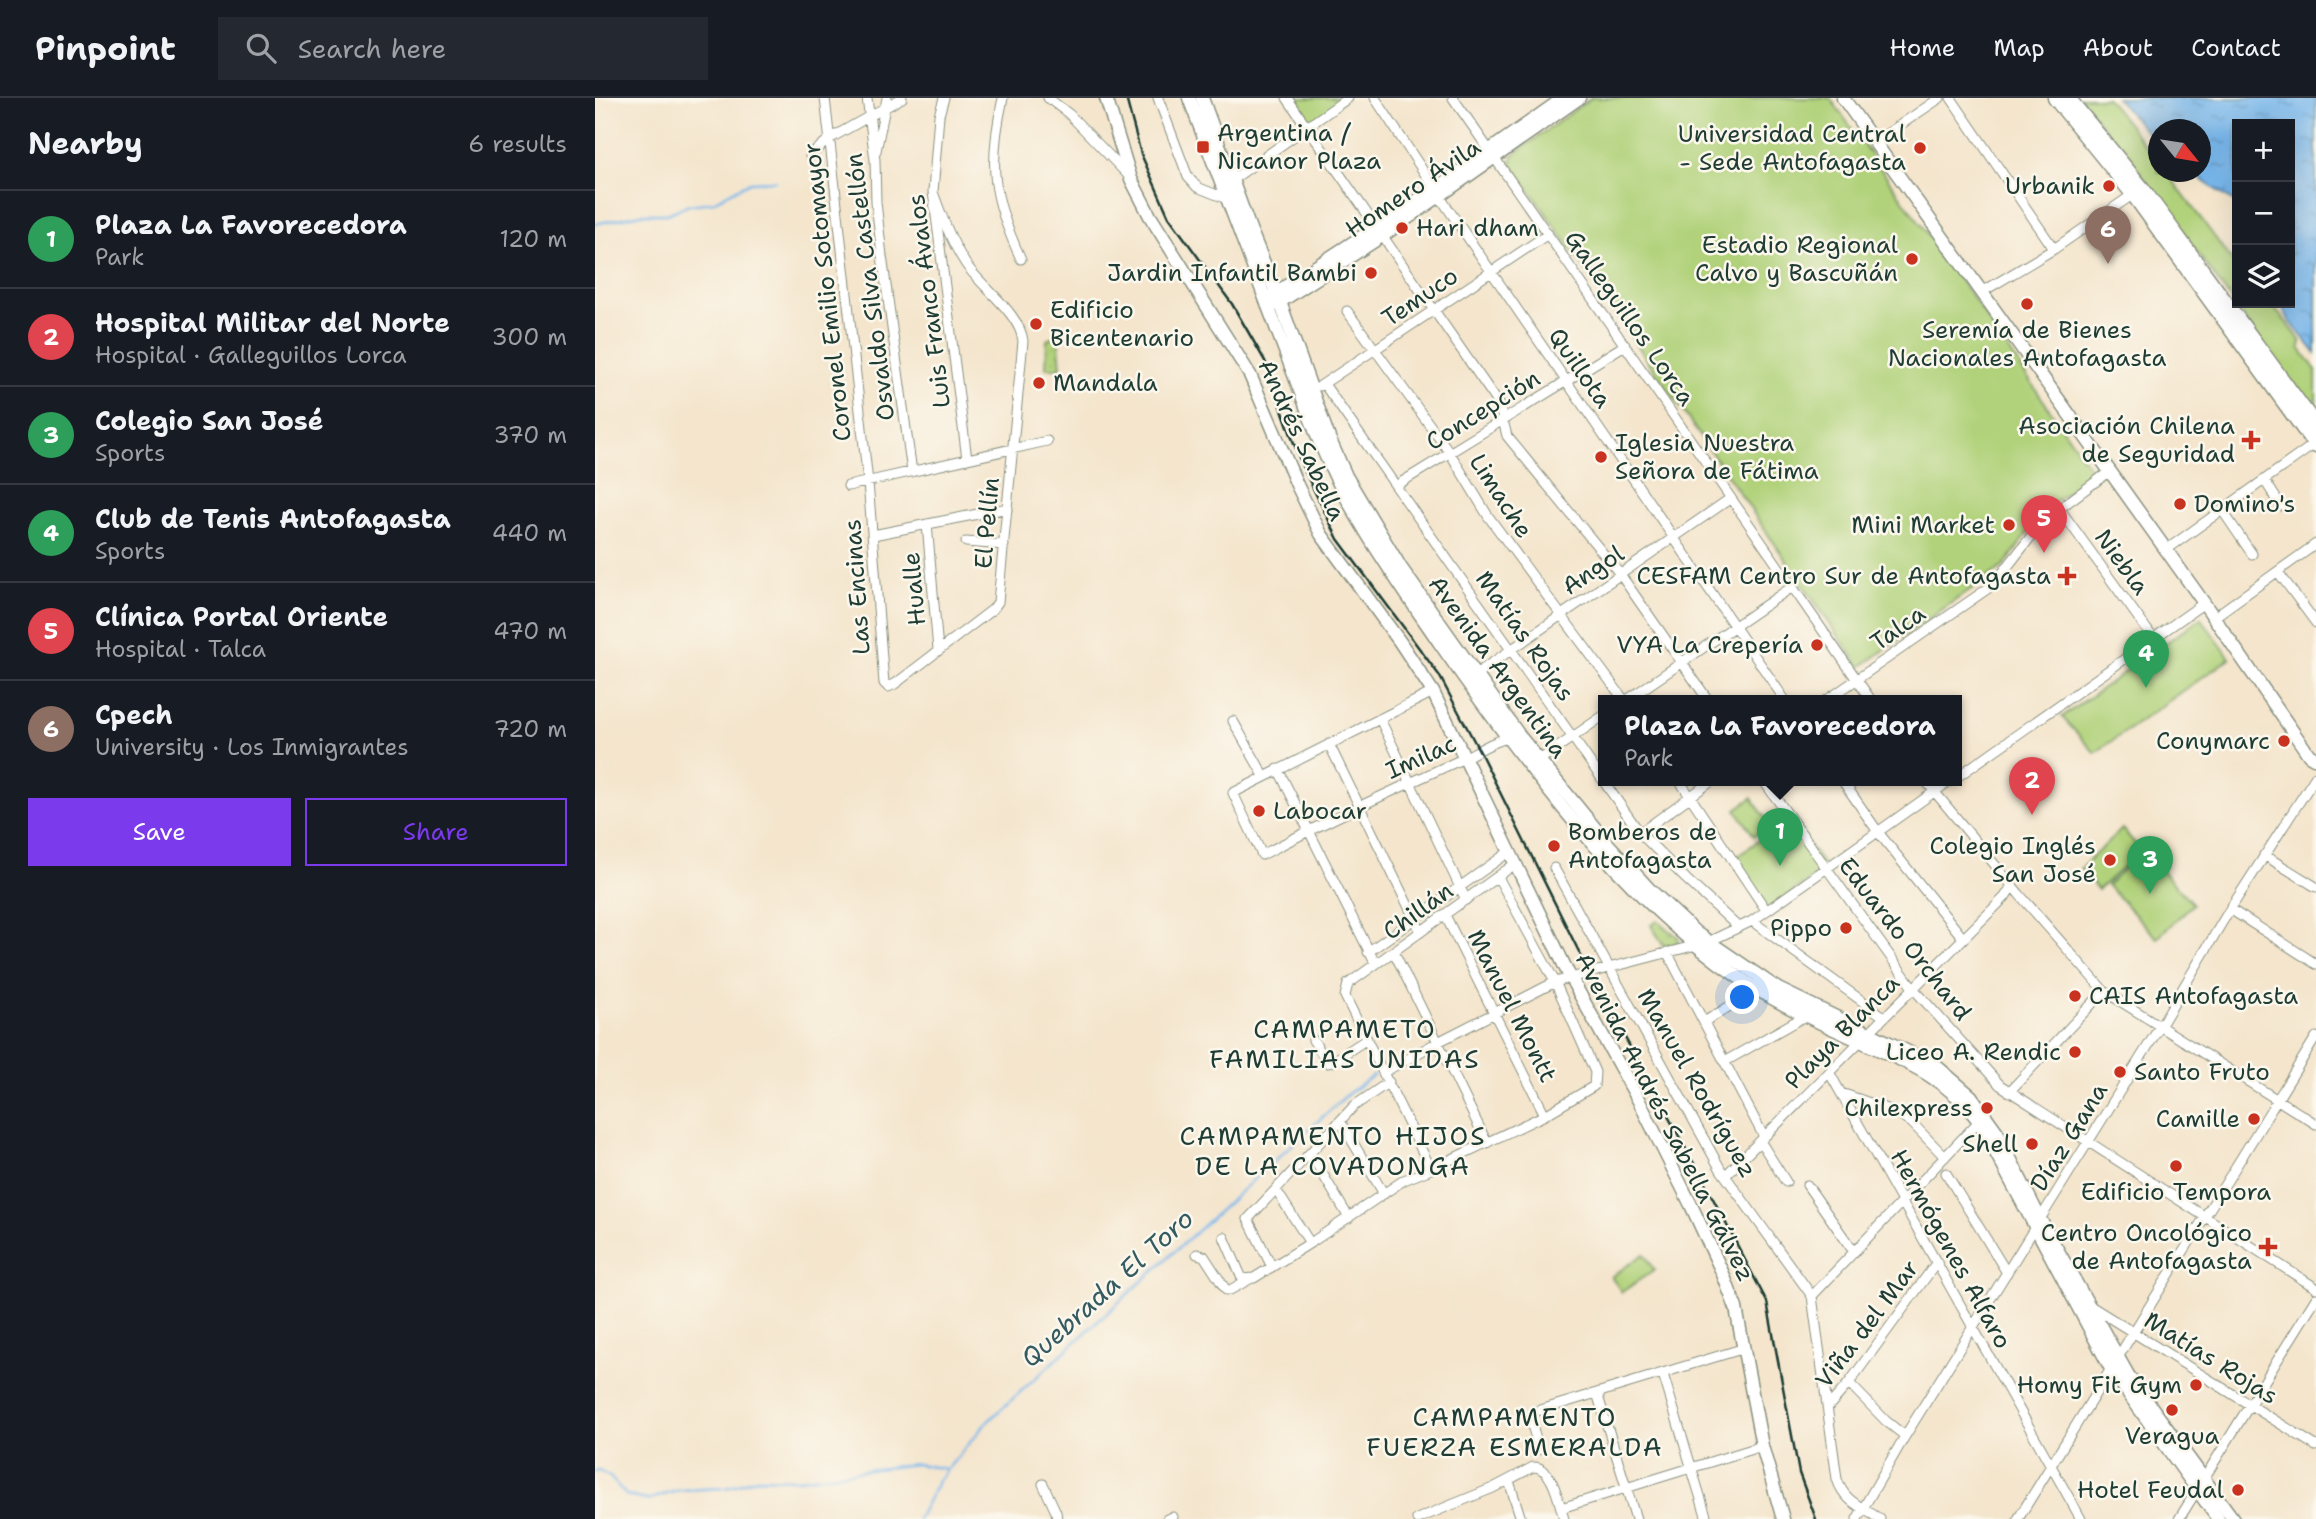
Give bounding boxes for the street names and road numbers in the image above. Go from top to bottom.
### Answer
street label: Homero Ávila [1339,131,1487,245]
street label: Coronel Emilio Sotomayor [795,141,859,443]
street label: Osvaldo Silva Castellón [838,151,902,423]
street label: Luis Franco Ávalos [900,192,958,410]
street label: Galleguillos Lorca [1558,224,1703,412]
street label: Temuco [1376,260,1464,334]
street label: Quillota [1541,322,1619,414]
street label: Andrés Sabella [1251,354,1353,526]
street label: Concepción [1420,362,1546,458]
street label: Limache [1462,448,1540,544]
street label: El Pellín [967,476,1007,570]
street label: Las Encinas [836,518,878,656]
street label: Niebla [2087,523,2157,601]
street label: Angol [1556,537,1631,602]
street label: Hualle [895,551,933,627]
street label: Matías Rojas [1468,564,1582,708]
street label: Avenida Argentina [1421,569,1575,765]
street label: Talca [1864,598,1932,658]
street label: Imilac [1381,727,1461,787]
street label: Eduardo Orchard [1831,851,1979,1027]
street label: Chillán [1376,875,1460,947]
street label: Manuel Montt [1460,924,1564,1088]
street label: Avenida Andrés Sabella Gálvez [1568,947,1762,1287]
street label: Playa Blanca [1778,967,1907,1096]
street label: Manuel Rodríguez [1630,983,1764,1183]
street label: Díaz Gana [2023,1077,2115,1197]
street label: Hermógenes Alfaro [1883,1144,2019,1354]
street label: Viña del Mar [1808,1253,1926,1395]
street label: Matías Rojas [2138,1304,2284,1412]

